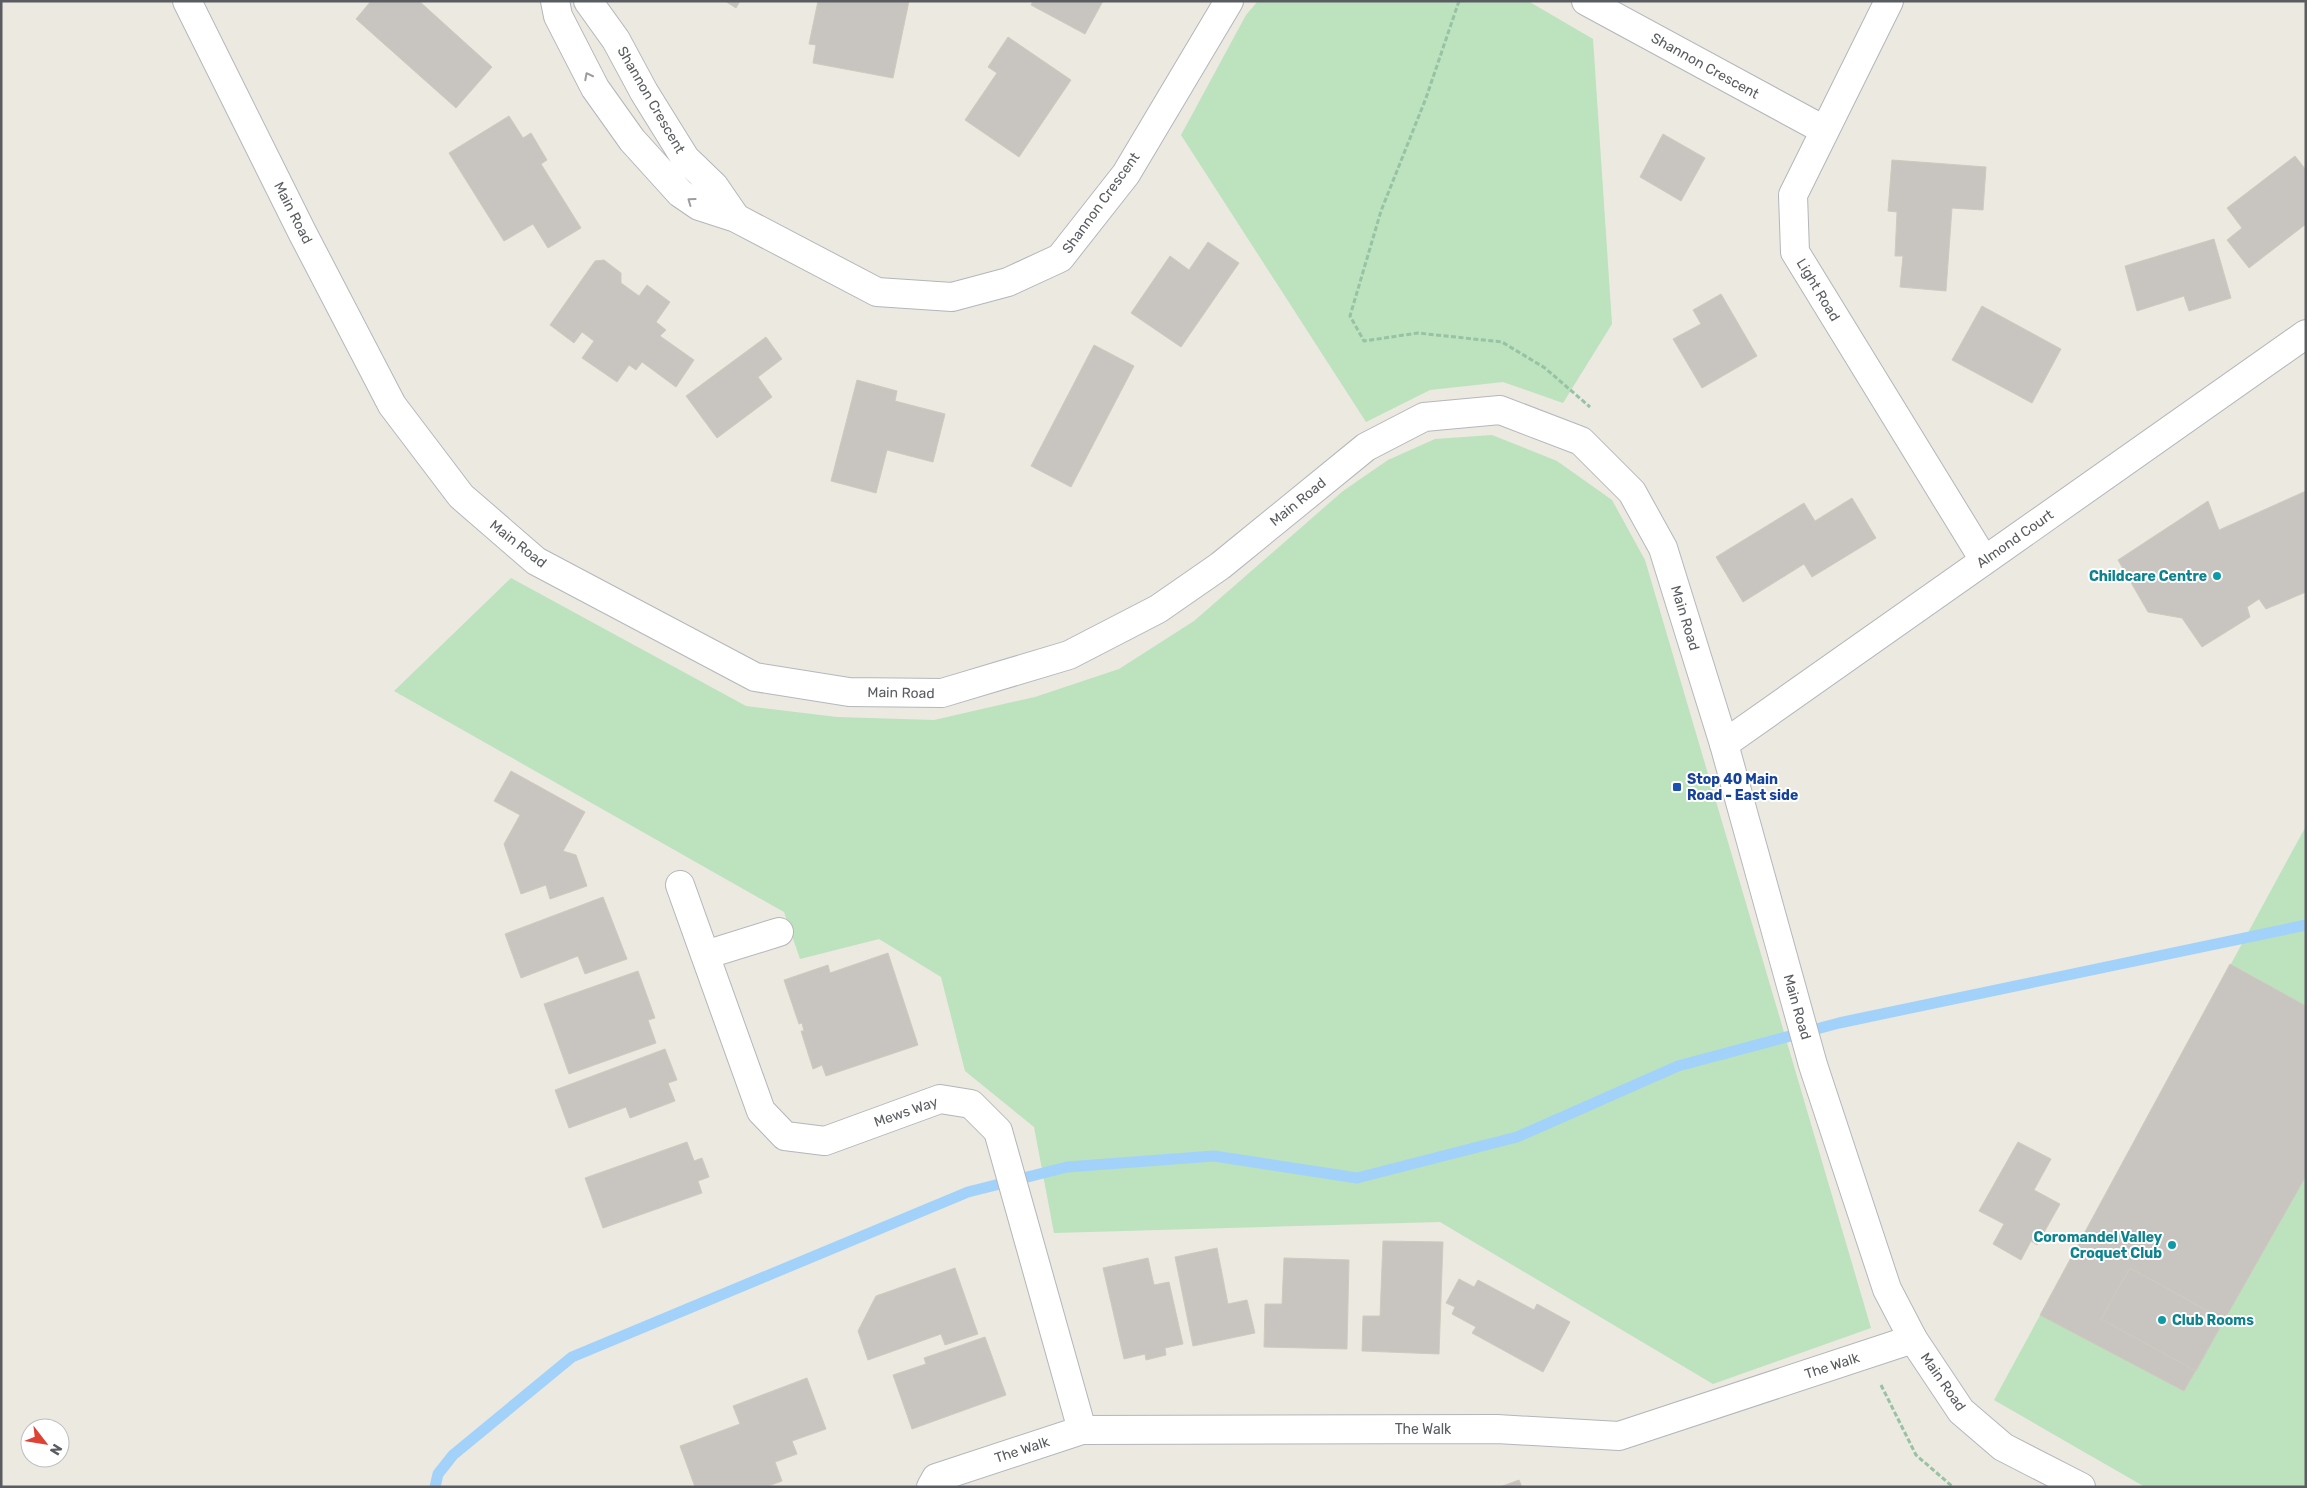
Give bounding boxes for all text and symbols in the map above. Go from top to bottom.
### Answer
street label: Shannon Crescent [1648,29,1762,103]
street label: Shannon Crescent [613,43,689,157]
one-way arrow [584,72,594,81]
street label: Shannon Crescent [1059,149,1144,257]
street label: Main Road [270,179,316,247]
one-way arrow [687,198,697,207]
street label: Light Road [1793,256,1843,324]
street label: Main Road [1266,474,1330,530]
street label: Almond Court [1973,506,2057,572]
street label: Main Road [486,517,550,571]
place label: Childcare Centre [2089,568,2207,585]
marker: Childcare Centre [2211,570,2223,582]
street label: Main Road [1667,583,1703,653]
street label: Main Road [867,684,935,702]
place label: Stop 40 Main Road - East side [1687,771,1798,804]
marker: Stop 40 Main Road - East side [1671,781,1683,793]
street label: Main Road [1780,972,1814,1042]
street label: Mews Way [872,1093,940,1131]
place label: Coromandel Valley Croquet Club [2033,1229,2163,1262]
marker: Coromandel Valley Croquet Club [2166,1239,2178,1251]
place label: Club Rooms [2172,1312,2254,1329]
marker: Club Rooms [2156,1314,2168,1326]
street label: The Walk [1802,1349,1862,1383]
street label: Main Road [1917,1350,1969,1414]
north arrow [20,1418,70,1468]
street label: The Walk [1395,1421,1452,1438]
street label: The Walk [992,1433,1052,1467]
text: N [46,1441,66,1458]

